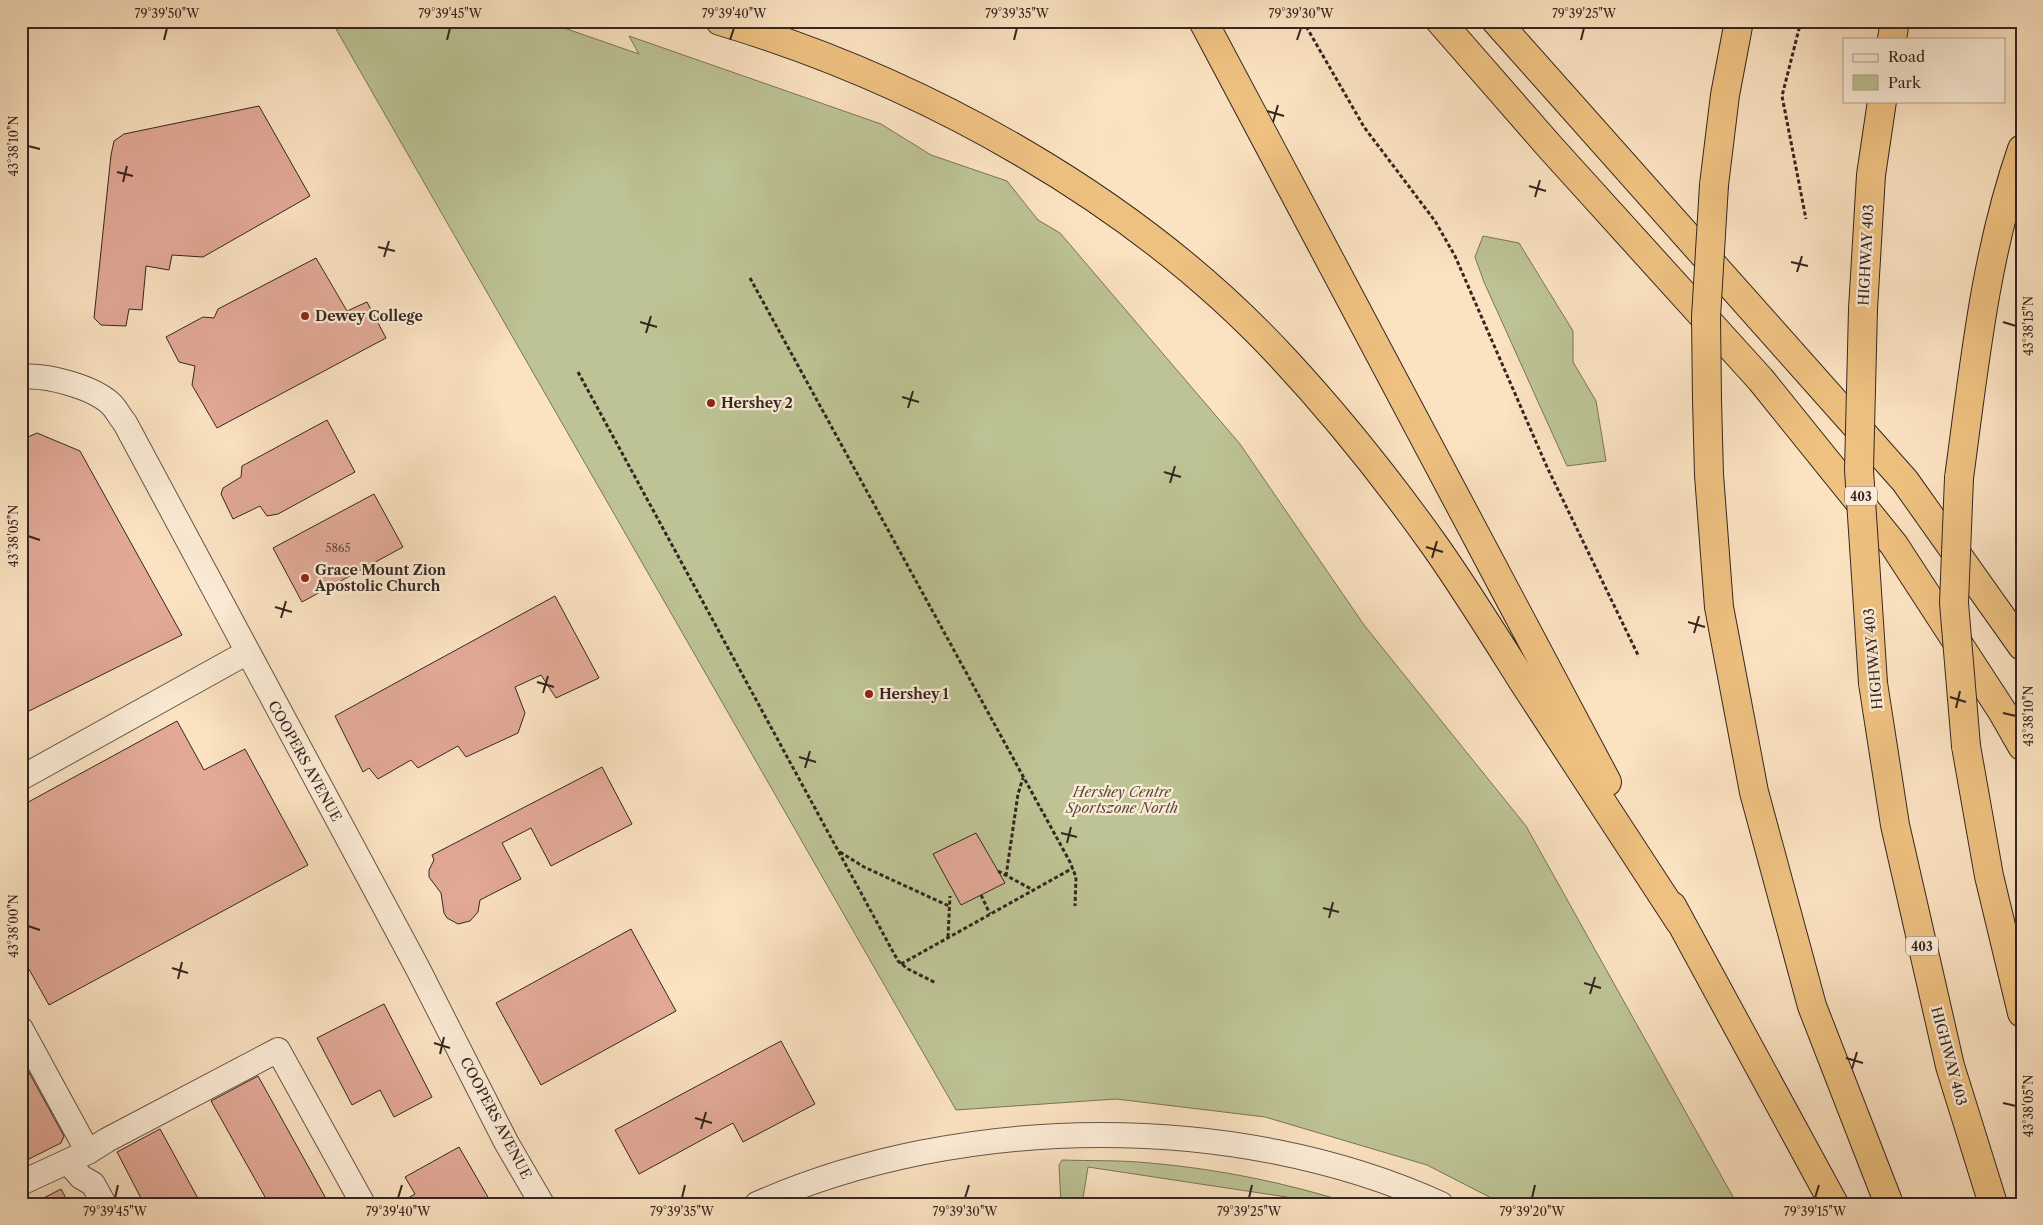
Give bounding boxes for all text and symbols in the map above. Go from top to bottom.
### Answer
text: 79°39'50"W [135,6,200,21]
text: 79°39'45"W [418,6,483,21]
text: 79°39'40"W [702,6,767,21]
text: 79°39'35"W [985,6,1050,21]
text: 79°39'30"W [1269,6,1334,21]
text: 79°39'25"W [1552,6,1617,21]
legend [1843,38,2006,102]
text: Road [1888,47,1925,66]
text: Park [1888,73,1922,92]
text: 43°38'10"N [6,116,21,176]
street label: HIGHWAY 403 [1854,204,1878,306]
text: 43°38'15"N [2021,296,2036,356]
place label: Dewey College [315,307,423,325]
marker: Dewey College [299,310,311,322]
place label: Hershey 2 [721,394,793,412]
marker: Hershey 2 [705,397,717,409]
road number: 403 [1845,486,1877,506]
text: 43°38'05"N [6,505,21,567]
house number: 5865 [326,541,350,555]
place label: Grace Mount Zion Apostolic Church [314,561,447,595]
marker: Grace Mount Zion Apostolic Church [299,572,311,584]
street label: HIGHWAY 403 [1860,608,1886,710]
place label: Hershey 1 [879,685,950,703]
text: 43°38'10"N [2021,686,2036,746]
marker: Hershey 1 [863,688,875,700]
street label: COOPERS AVENUE [264,697,346,825]
park label: Hershey Centre Sportszone North [1065,783,1178,817]
text: 43°38'00"N [6,894,21,958]
road number: 403 [1906,936,1938,956]
street label: HIGHWAY 403 [1927,1005,1971,1107]
street label: COOPERS AVENUE [456,1054,536,1182]
text: 43°38'05"N [2021,1075,2036,1137]
text: 79°39'45"W [83,1204,148,1219]
text: 79°39'40"W [366,1204,431,1219]
text: 79°39'35"W [650,1204,715,1219]
text: 79°39'30"W [933,1204,998,1219]
text: 79°39'25"W [1217,1204,1282,1219]
text: 79°39'20"W [1499,1204,1565,1219]
text: 79°39'15"W [1784,1204,1847,1219]

